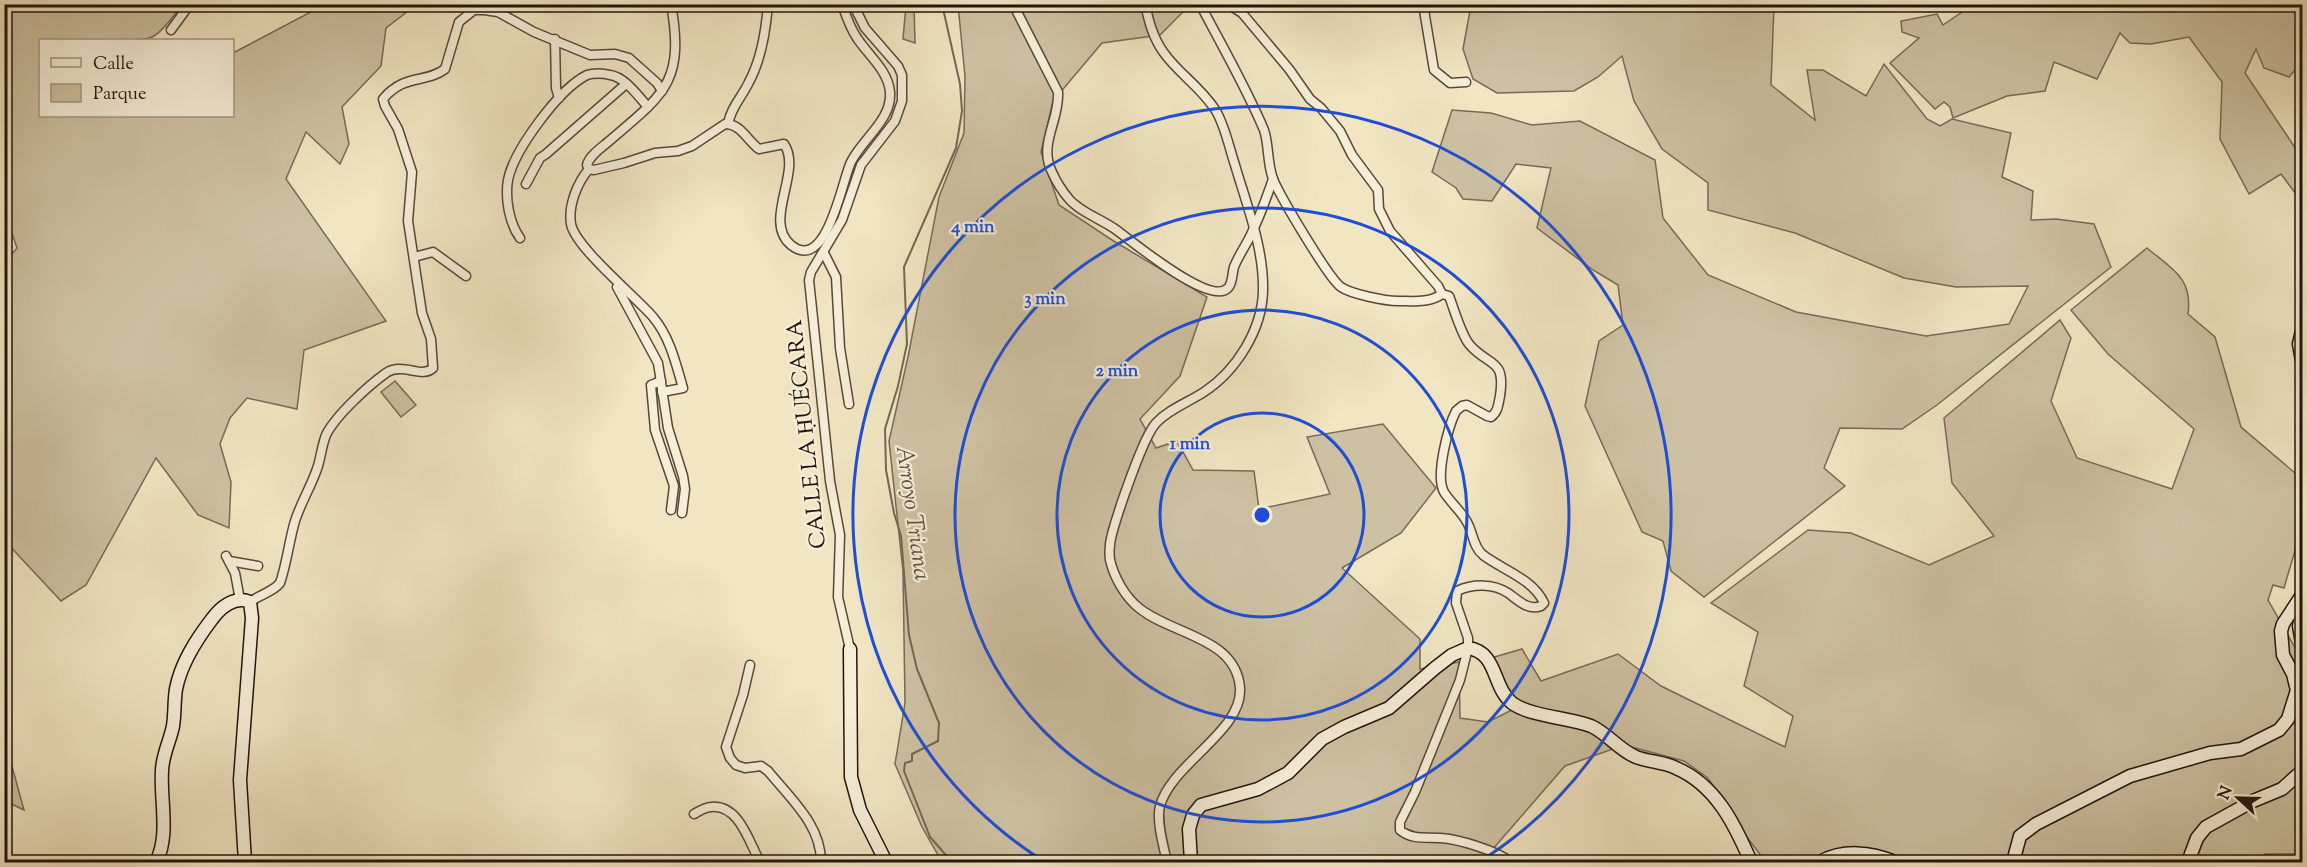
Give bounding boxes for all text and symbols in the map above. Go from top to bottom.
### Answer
legend [39,39,234,117]
text: Calle [93,52,134,78]
text: Parque [93,82,146,108]
text: 4 min [950,215,995,241]
text: 3 min [1024,287,1066,313]
street label: CALLE LA ḤUÉCARA [779,318,836,550]
text: 2 min [1096,359,1139,385]
text: 1 min [1170,432,1211,458]
water label: Arroyo Triana [886,444,938,582]
centre of rings [1252,505,1272,525]
north arrow [2208,768,2268,828]
text: N [2213,783,2240,804]

